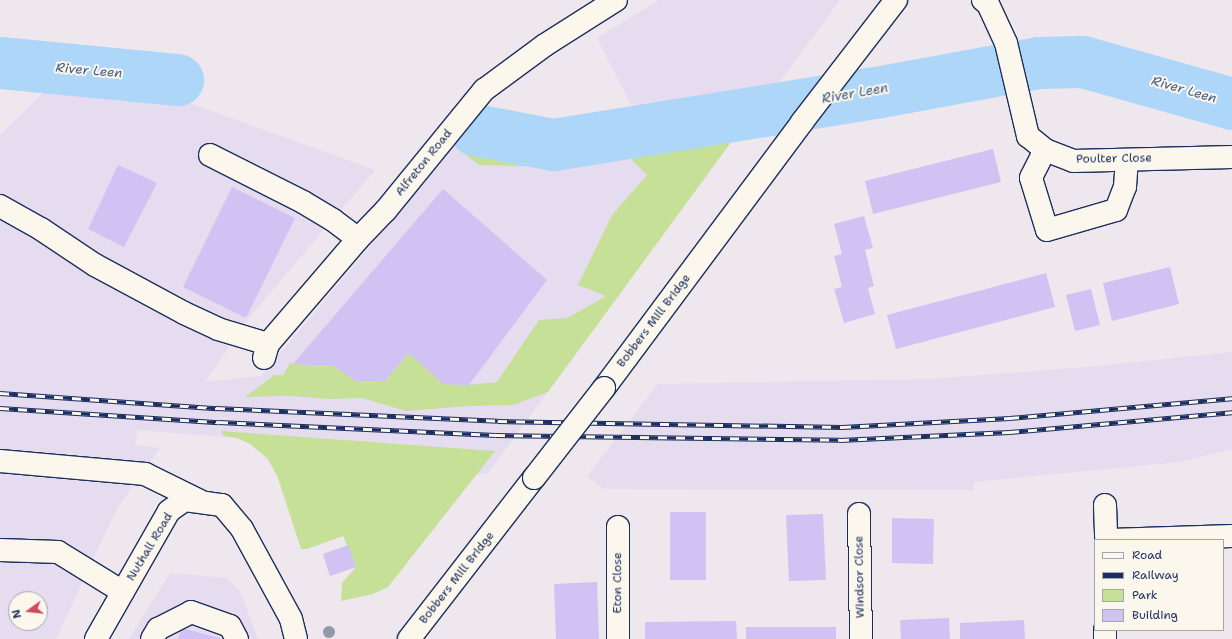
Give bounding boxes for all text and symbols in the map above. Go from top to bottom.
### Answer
water label: River Leen [55,60,123,82]
water label: River Leen [1150,73,1218,107]
water label: River Leen [821,81,889,107]
street label: Alfreton Road [393,127,455,199]
street label: Poulter Close [1076,151,1152,167]
street label: Bobbers Mill Bridge [614,271,694,371]
street label: Nuthall Road [124,510,176,584]
street label: Bobbers Mill Bridge [416,529,498,627]
street label: Windsor Close [852,536,868,618]
legend [1094,539,1224,631]
text: Road [1132,547,1162,563]
street label: Eton Close [611,552,625,614]
text: Railway [1132,567,1179,583]
text: Park [1132,587,1158,603]
north arrow [8,591,48,631]
text: Building [1132,607,1178,623]
text: N [9,608,25,620]

